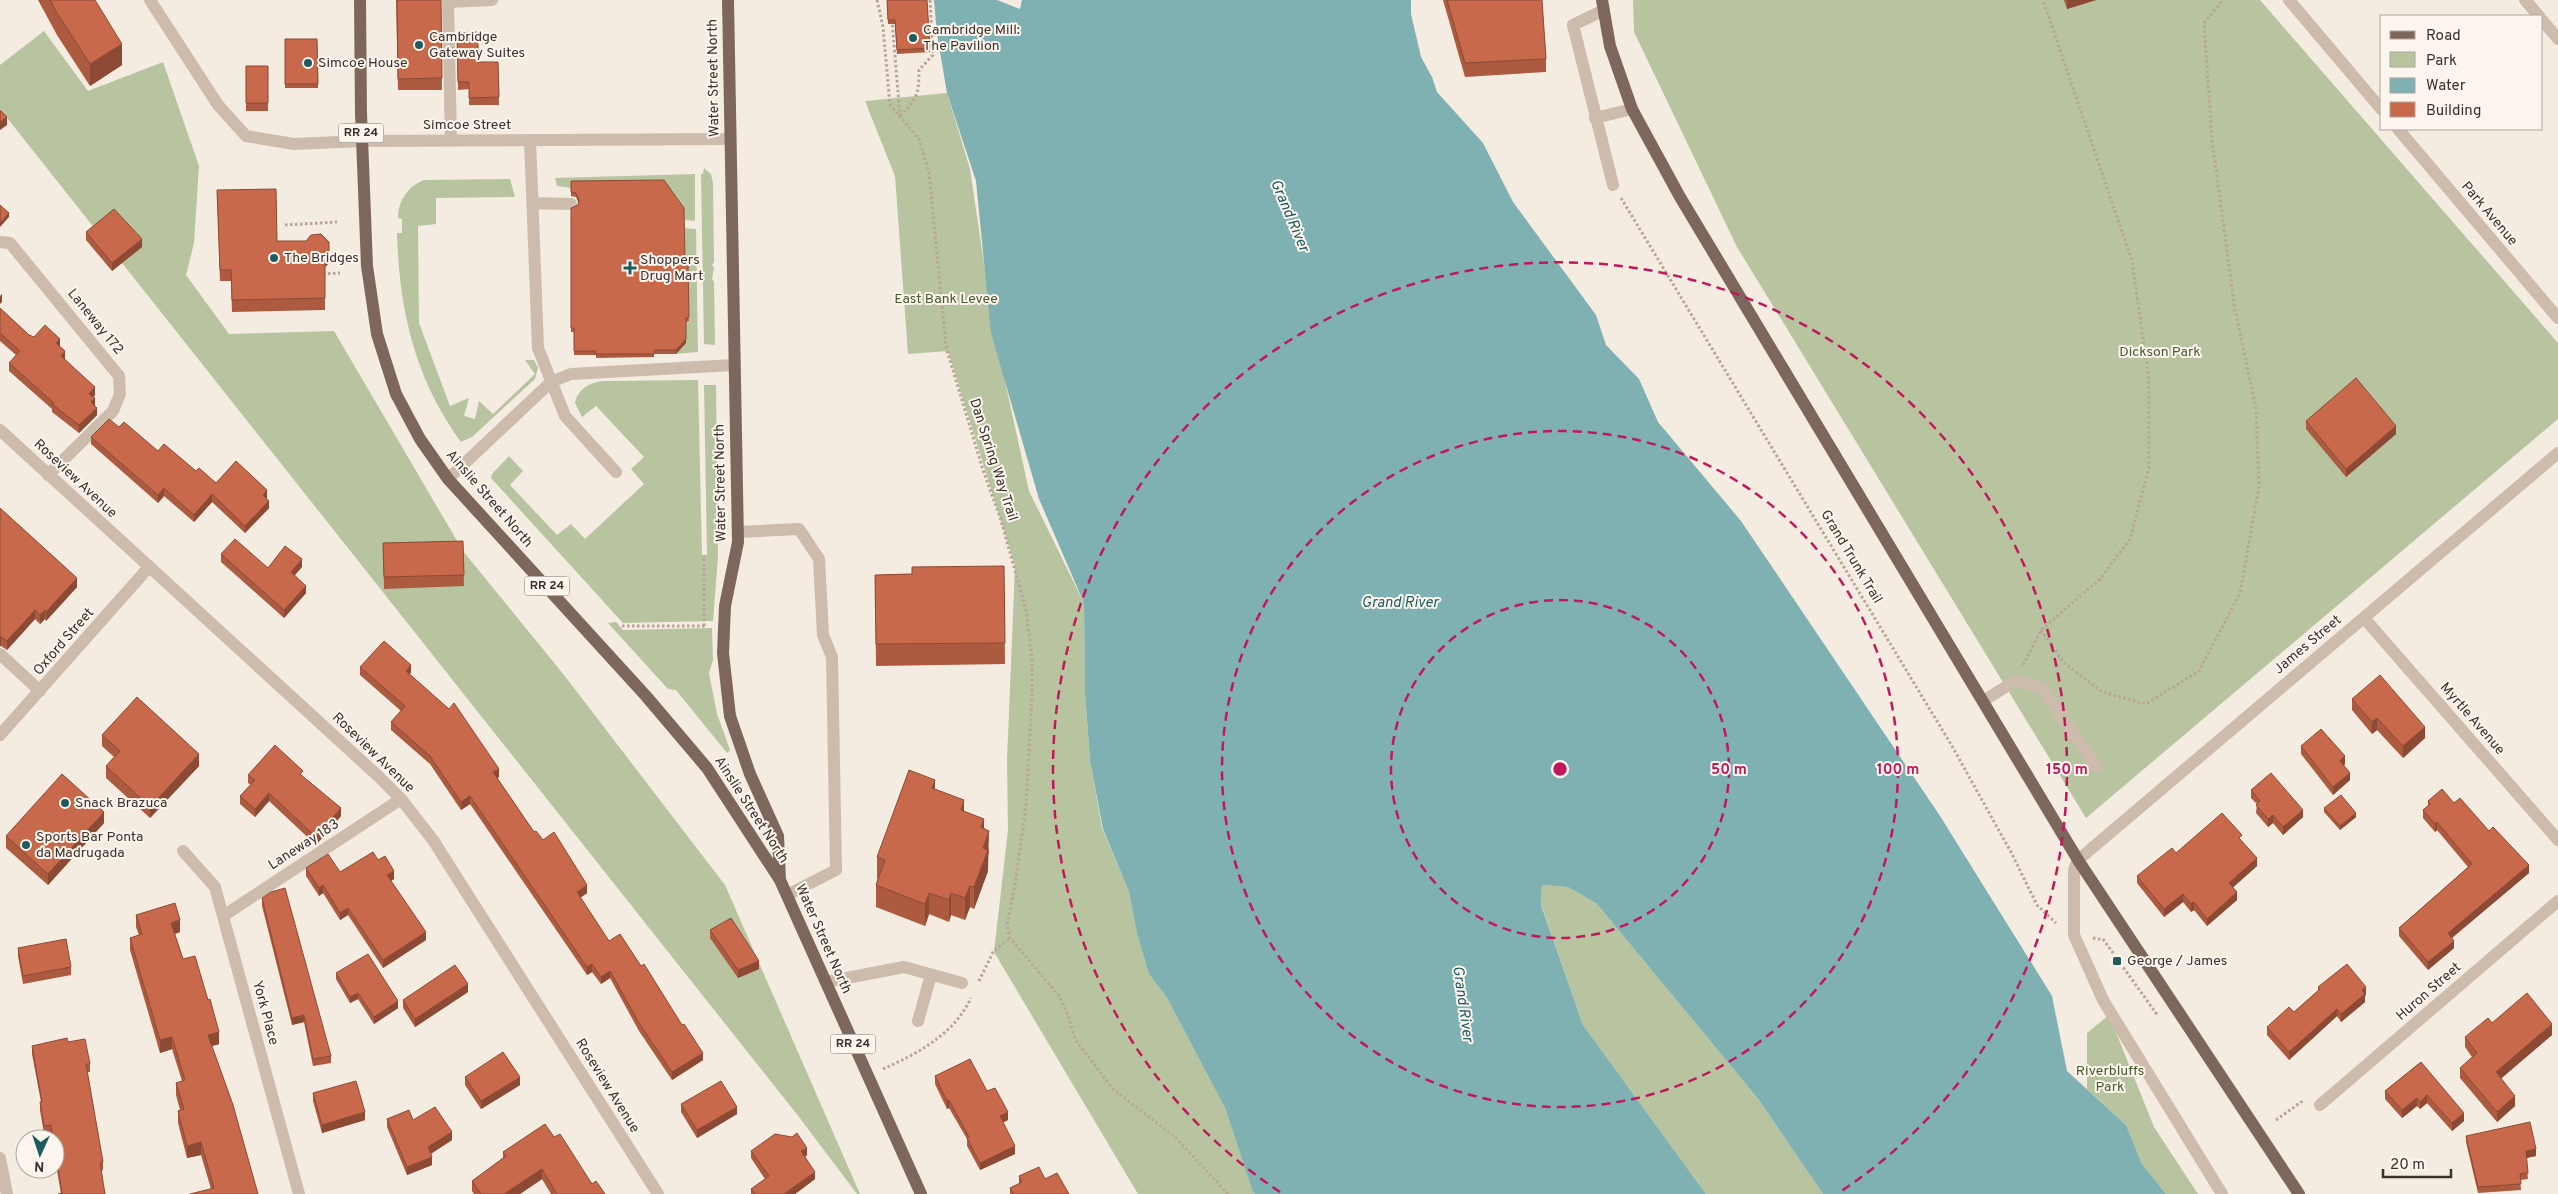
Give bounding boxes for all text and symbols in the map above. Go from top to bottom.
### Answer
legend [2380,15,2543,130]
street label: Water Street North [704,19,724,137]
place label: Cambridge Mill: The Pavilion [923,22,1020,55]
text: Road [2426,27,2461,46]
place label: Cambridge Gateway Suites [429,29,525,62]
marker: Cambridge Mill: The Pavilion [907,32,919,44]
marker: Cambridge Gateway Suites [413,39,425,51]
text: Park [2426,52,2457,71]
place label: Simcoe House [318,55,407,72]
marker: Simcoe House [302,57,314,69]
text: Water [2426,77,2466,96]
text: Building [2426,102,2481,121]
street label: Simcoe Street [423,117,511,134]
road number: RR 24 [338,124,384,142]
water label: Grand River [1265,177,1313,256]
street label: Park Avenue [2457,178,2521,250]
place label: The Bridges [284,250,359,267]
marker: The Bridges [268,252,280,264]
place label: Shoppers Drug Mart [640,252,703,285]
marker: Shoppers Drug Mart [624,262,636,274]
street label: Laneway 172 [63,286,127,358]
park label: East Bank Levee [894,291,998,308]
park label: Dickson Park [2119,344,2201,361]
street label: Dan Spring Way Trail [965,397,1021,523]
street label: Water Street North [711,424,731,542]
street label: Roseview Avenue [30,436,120,522]
street label: Ainslie Street North [442,447,536,551]
street label: Grand Trunk Trail [1816,507,1886,607]
road number: RR 24 [524,576,570,596]
water label: Grand River [1362,594,1440,613]
street label: Oxford Street [30,605,98,679]
street label: James Street [2271,612,2345,678]
street label: Myrtle Avenue [2436,679,2508,759]
street label: Roseview Avenue [328,709,418,797]
street label: Ainslie Street North [710,754,792,866]
centre of rings [1551,760,1569,778]
text: 50 m [1711,761,1747,780]
text: 100 m [1877,761,1919,780]
text: 150 m [2046,761,2088,780]
place label: Snack Brazuca [75,795,167,812]
marker: Snack Brazuca [59,797,71,809]
street label: Laneway 183 [265,816,343,874]
place label: Sports Bar Ponta da Madrugada [36,829,143,862]
marker: Sports Bar Ponta da Madrugada [20,839,32,851]
street label: Water Street North [791,882,855,996]
place label: George / James [2127,953,2227,970]
marker: George / James [2111,955,2123,967]
street label: Huron Street [2393,959,2465,1025]
water label: Grand River [1447,965,1477,1045]
street label: York Place [248,979,282,1047]
road number: RR 24 [830,1034,876,1054]
street label: Roseview Avenue [571,1036,643,1136]
park label: Riverbluffs Park [2076,1063,2144,1096]
north arrow [15,1129,65,1179]
scale bar [2383,1146,2450,1178]
text: 20 m [2390,1156,2425,1175]
text: N [34,1157,45,1174]

